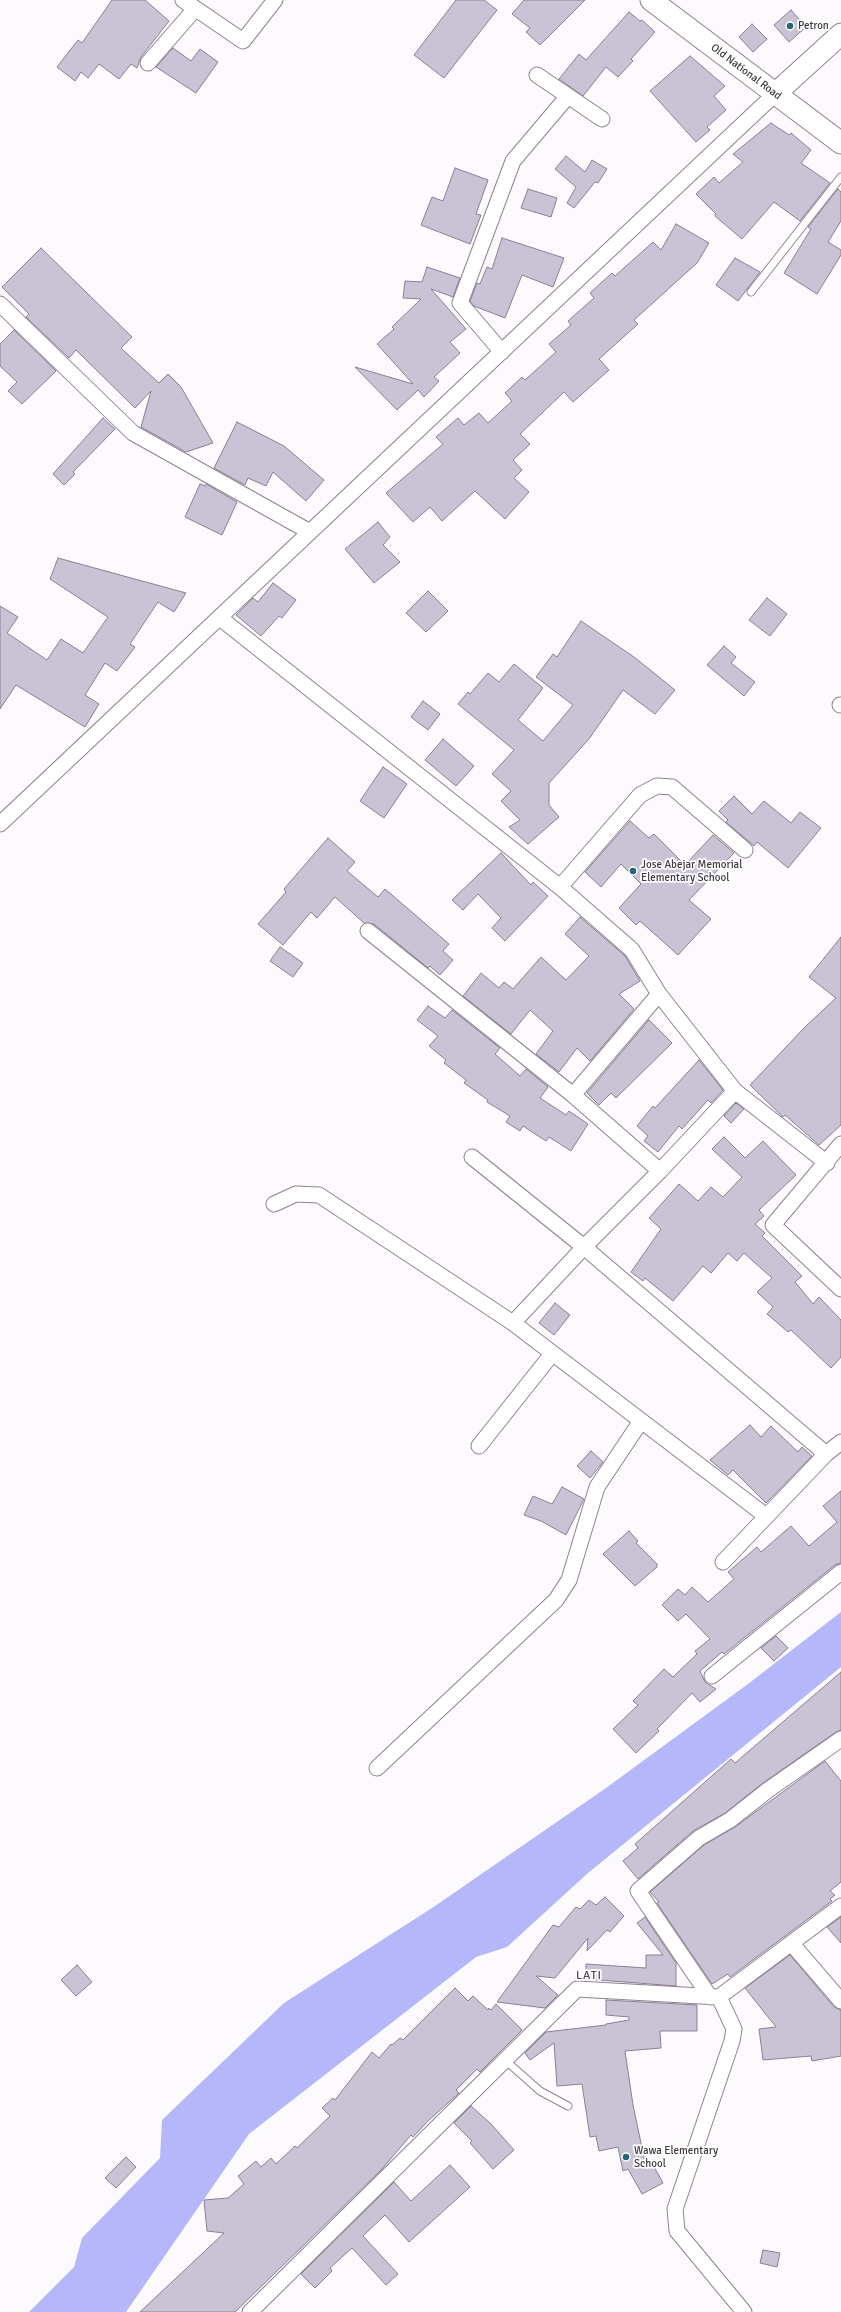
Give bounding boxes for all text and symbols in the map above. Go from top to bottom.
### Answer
place label: Petron [798,19,829,33]
marker: Petron [785,21,795,31]
street label: Old National Road [708,41,784,103]
place label: Jose Abejar Memorial Elementary School [641,858,742,884]
marker: Jose Abejar Memorial Elementary School [628,866,638,876]
district label: LATI [576,1969,602,1983]
place label: Wawa Elementary School [634,2144,718,2170]
marker: Wawa Elementary School [621,2152,631,2162]

